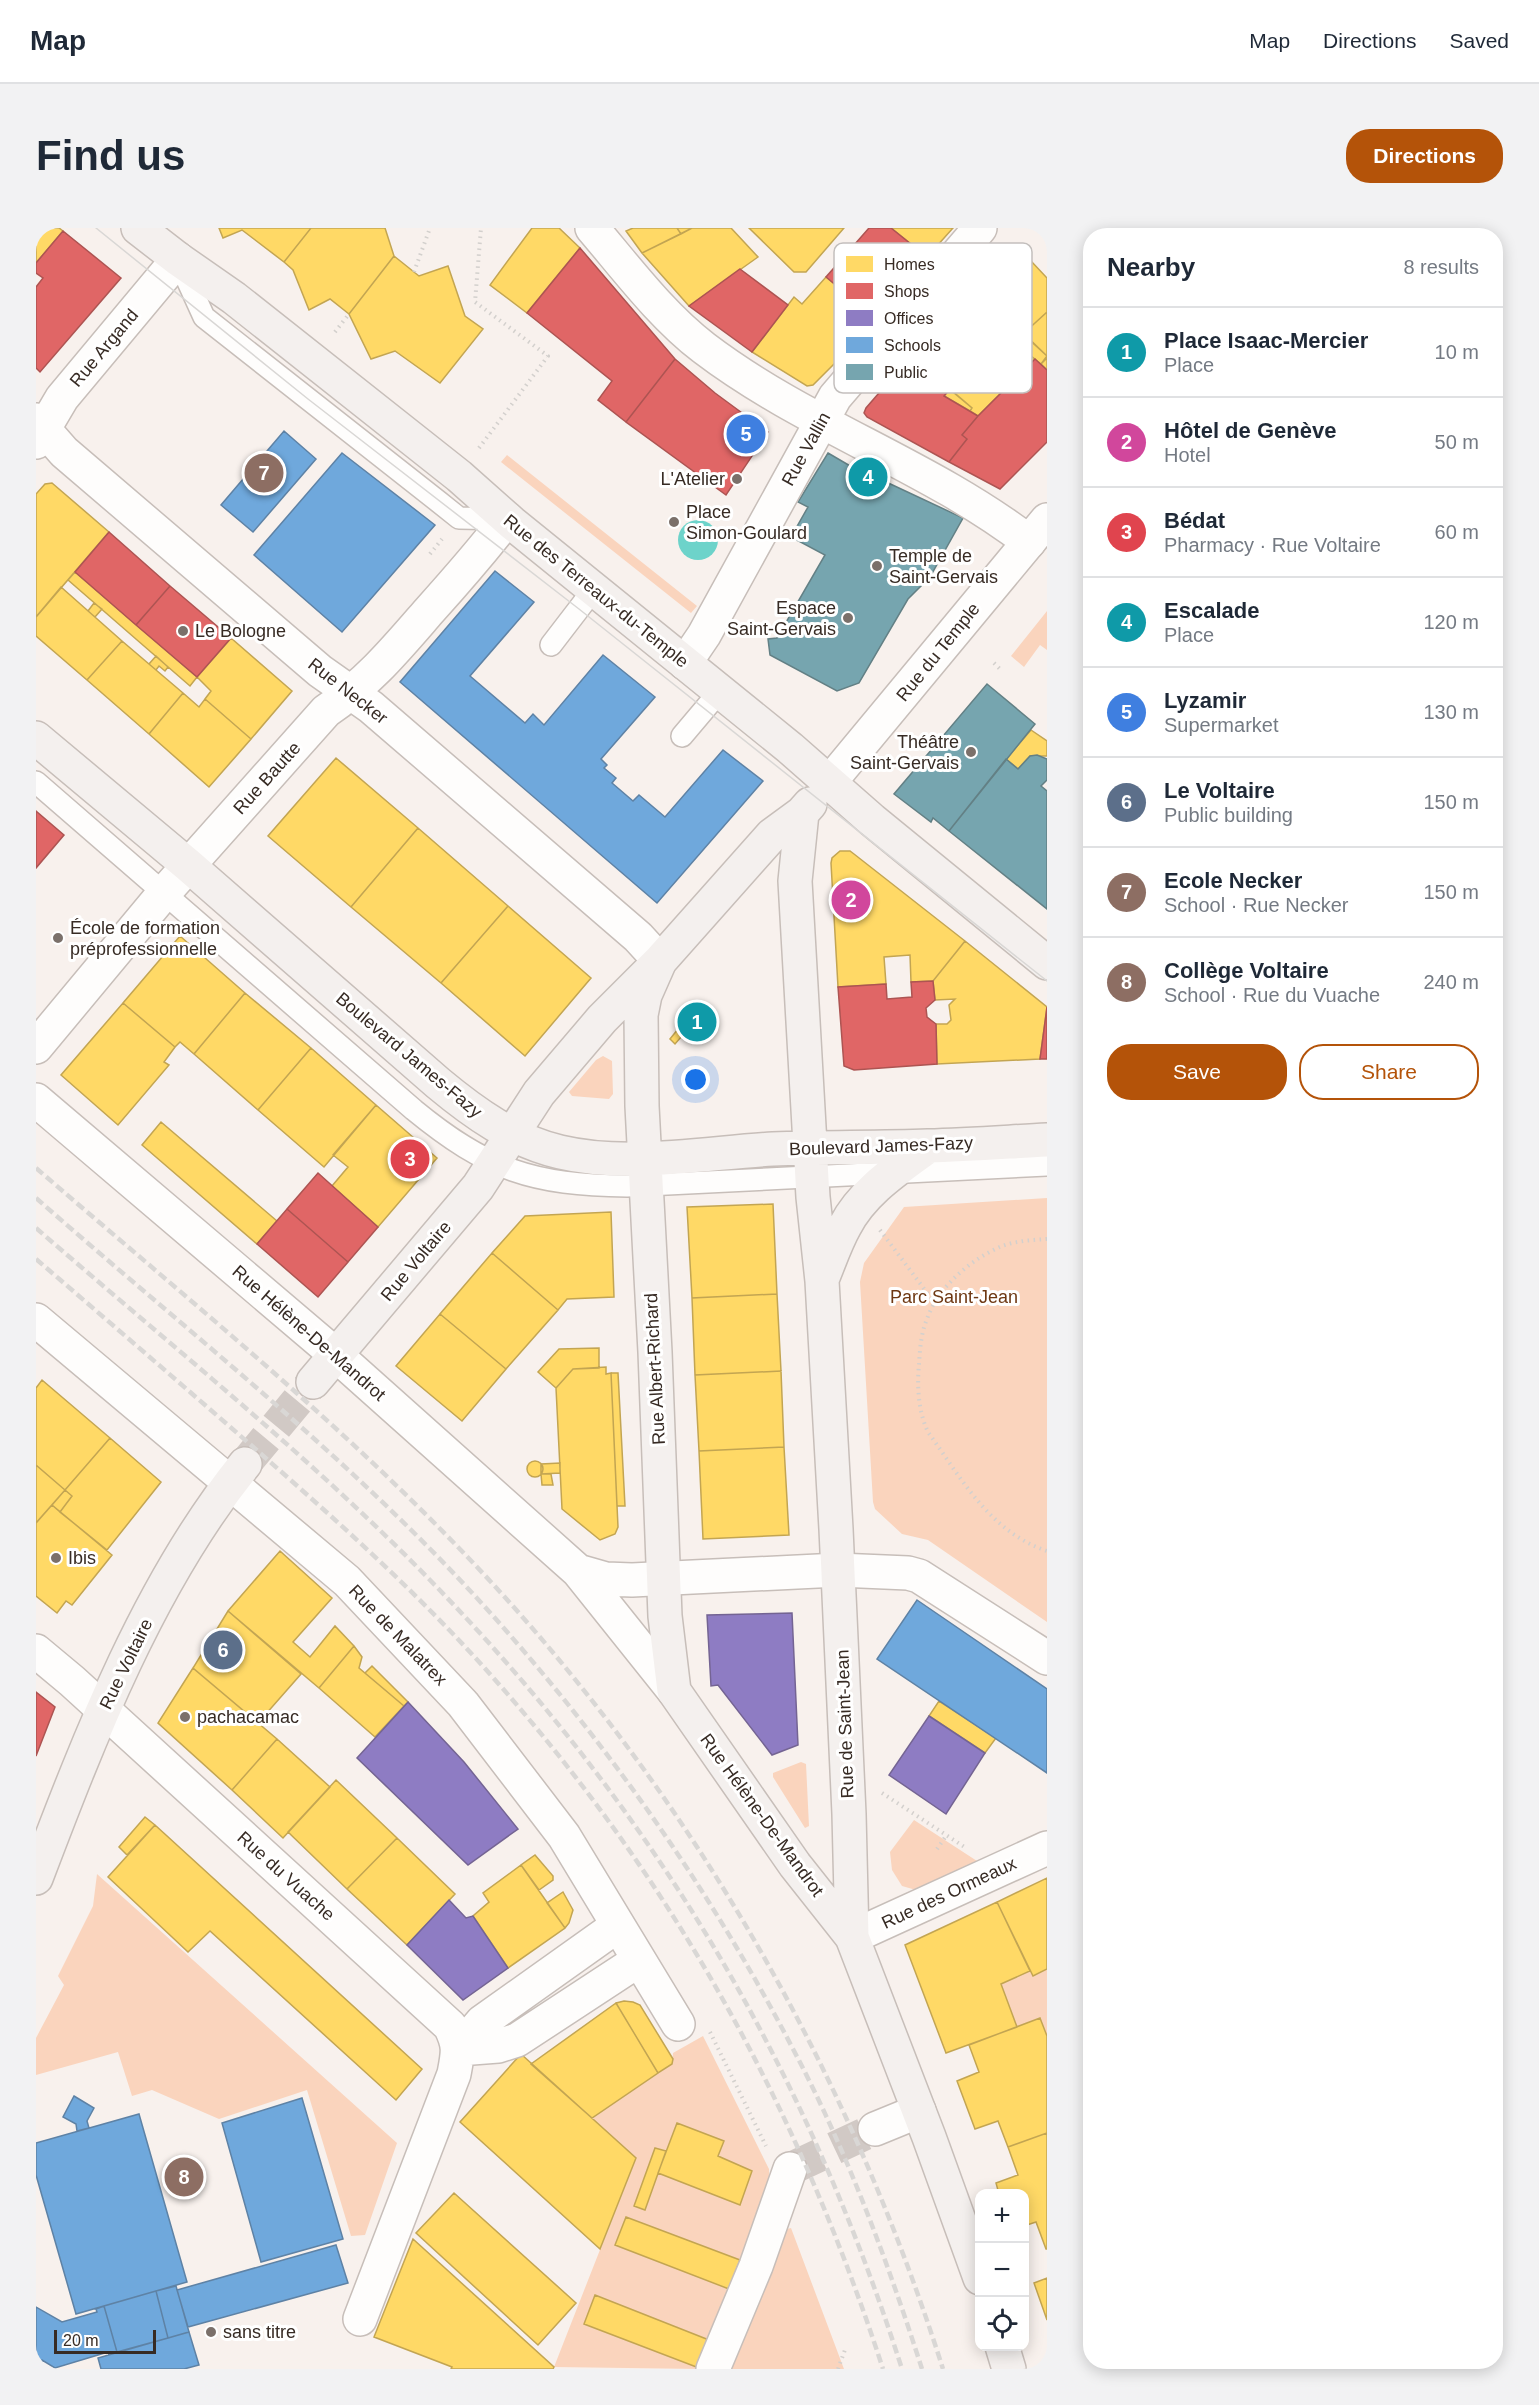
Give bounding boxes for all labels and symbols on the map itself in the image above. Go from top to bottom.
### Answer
legend [834,243,1032,393]
text: Homes [884,256,935,273]
text: Shops [884,283,929,300]
street label: Rue Argand [66,305,142,391]
text: Offices [884,310,934,327]
text: Schools [884,337,941,354]
text: Public [884,364,928,381]
street label: Rue Vallin [778,409,834,489]
pin: 5 [726,412,766,456]
pin: 7 [244,450,284,496]
pin: 4 [848,454,888,500]
place label: L'Atelier [661,469,725,489]
marker: L'Atelier [730,472,744,486]
place label: Place Simon-Goulard [686,502,807,543]
street label: Rue des Terreaux-du-Temple [500,510,692,672]
marker: Place Simon-Goulard [667,515,681,529]
place label: Temple de Saint-Gervais [889,546,998,587]
marker: Temple de Saint-Gervais [870,559,884,573]
place label: Espace Saint-Gervais [727,598,836,639]
street label: Rue du Temple [892,599,984,705]
marker: Espace Saint-Gervais [841,611,855,625]
place label: Le Bologne [195,621,286,641]
marker: Le Bologne [176,624,190,638]
street label: Rue Necker [304,654,392,728]
place label: Théâtre Saint-Gervais [850,732,959,773]
street label: Rue Bautte [229,738,305,818]
marker: Théâtre Saint-Gervais [964,745,978,759]
pin: 2 [832,878,870,922]
place label: École de formation préprofessionnelle [70,918,220,959]
marker: École de formation préprofessionnelle [51,931,65,945]
street label: Boulevard James-Fazy [332,988,486,1122]
pin: 1 [678,1000,716,1044]
your location [681,1065,710,1094]
street label: Boulevard James-Fazy [789,1133,973,1159]
pin: 3 [390,1136,430,1182]
street label: Rue Voltaire [377,1217,455,1305]
street label: Rue Hélène-De-Mandrot [228,1261,390,1405]
park label: Parc Saint-Jean [890,1287,1018,1307]
street label: Rue Albert-Richard [641,1293,669,1445]
place label: Ibis [68,1548,96,1568]
marker: Ibis [49,1551,63,1565]
street label: Rue de Malatrex [345,1581,451,1689]
street label: Rue Voltaire [96,1616,156,1712]
pin: 6 [204,1628,243,1672]
street label: Rue de Saint-Jean [832,1649,858,1799]
place label: pachacamac [197,1707,299,1727]
marker: pachacamac [178,1710,192,1724]
street label: Rue Hélène-De-Mandrot [696,1730,828,1900]
street label: Rue du Vuache [233,1827,339,1925]
street label: Rue des Ormeaux [879,1853,1019,1933]
pin: 8 [164,2154,204,2200]
place label: sans titre [223,2322,296,2342]
marker: sans titre [204,2325,218,2339]
scale bar [54,2327,156,2354]

